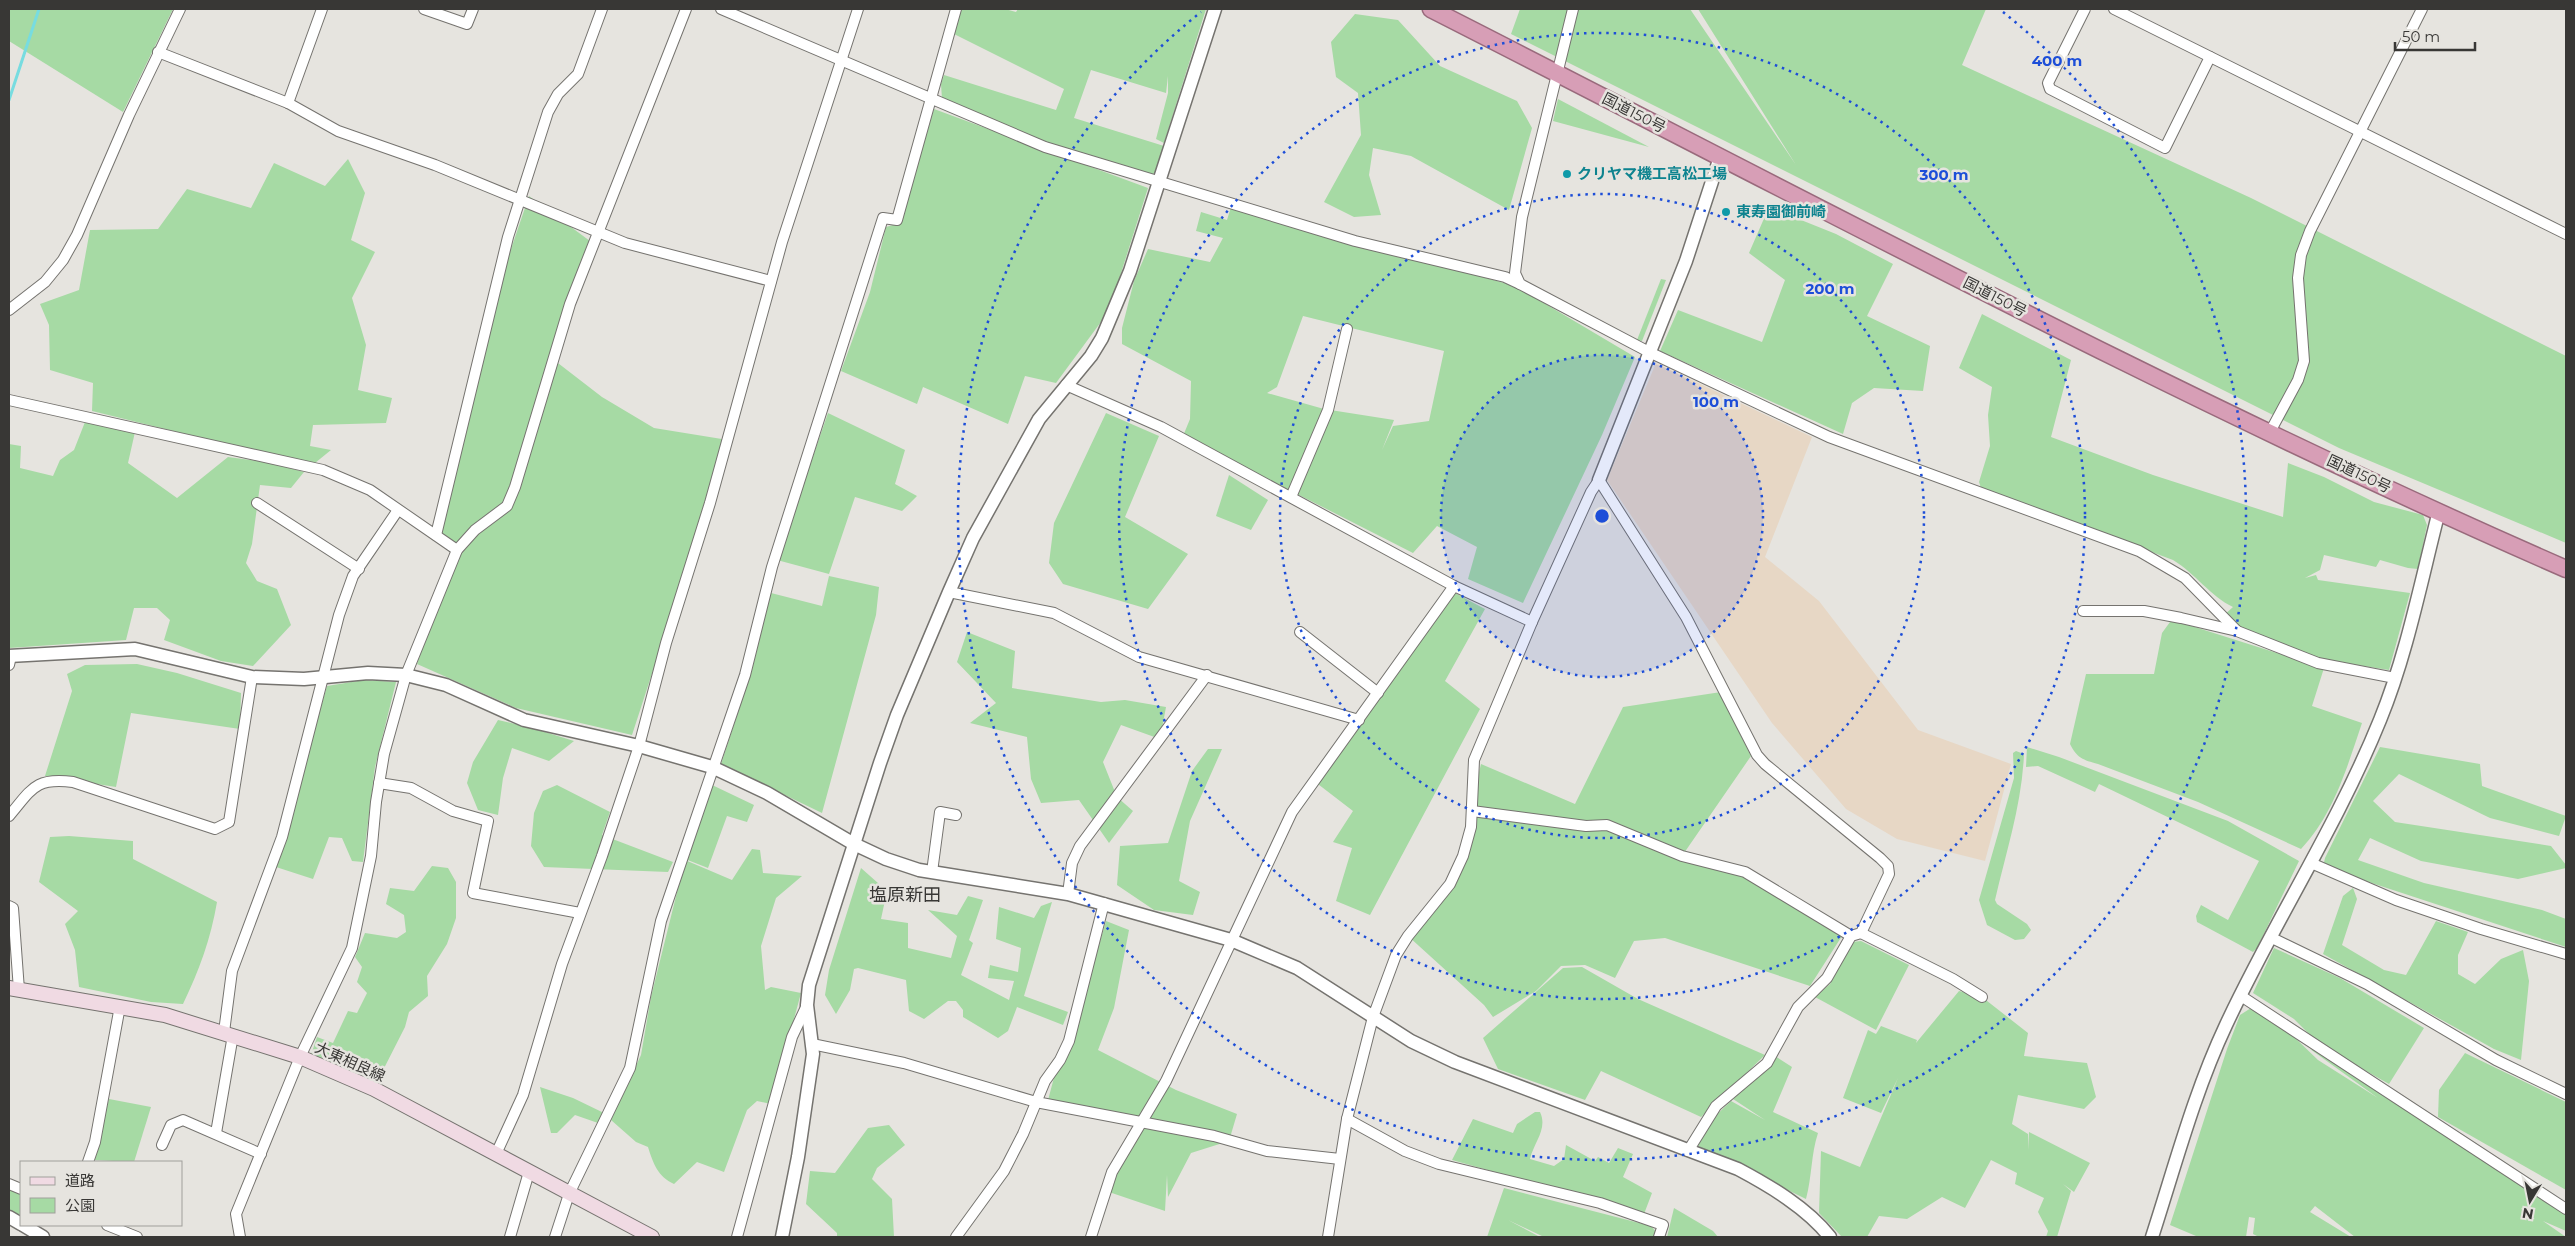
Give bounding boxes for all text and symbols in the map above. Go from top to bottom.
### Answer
scale bar [2395,20,2475,52]
text: 50 m [2402,27,2440,46]
text: 400 m [2032,51,2082,70]
street label: 国道150号 [1599,88,1669,137]
place label: クリヤマ機工高松工場 [1577,164,1727,183]
text: 300 m [1918,165,1969,184]
marker: クリヤマ機工高松工場 [1561,168,1573,180]
place label: 東寿園御前崎 [1736,202,1826,221]
marker: 東寿園御前崎 [1720,206,1732,218]
street label: 国道150号 [1960,272,2030,321]
text: 200 m [1805,279,1855,298]
text: 100 m [1693,392,1739,411]
street label: 国道150号 [2324,450,2394,497]
centre of rings [1593,507,1611,525]
district label: 塩原新田 [869,884,941,906]
street label: 大東相良線 [312,1038,388,1085]
legend [20,1161,182,1226]
text: 道路 [65,1171,95,1190]
north arrow [2505,1176,2555,1226]
text: 公園 [65,1196,95,1215]
text: N [2521,1204,2535,1224]

